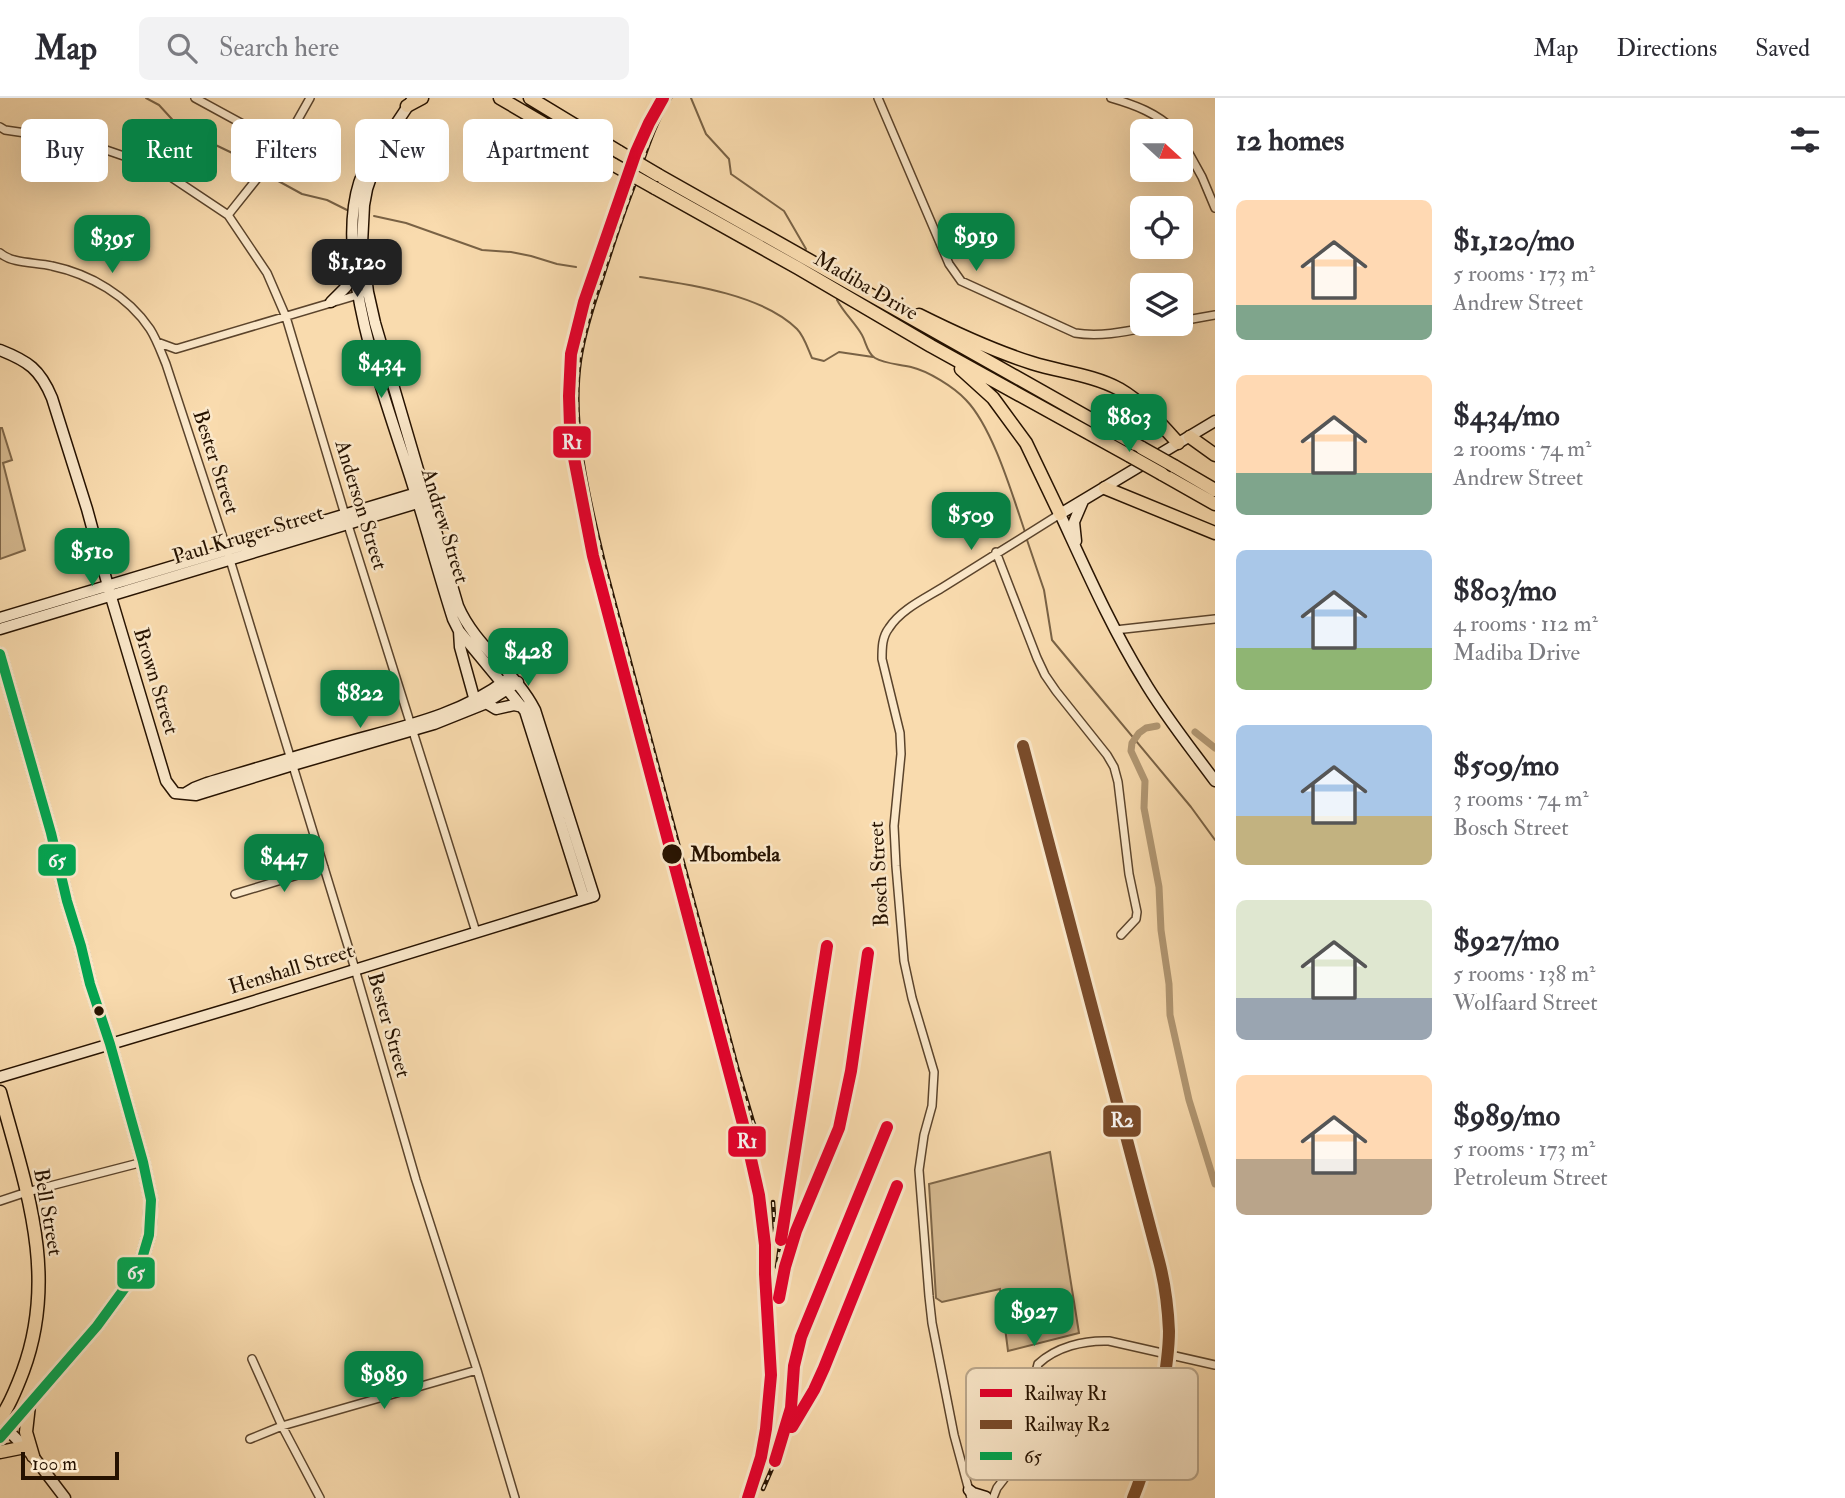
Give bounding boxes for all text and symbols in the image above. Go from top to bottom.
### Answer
search box [139,17,629,80]
text: Map [35,28,97,69]
icon: search [163,29,201,67]
text: Search here [219,32,339,64]
text: Map [1533,33,1578,64]
text: Directions [1616,33,1717,64]
text: Saved [1755,33,1810,64]
chip: Buy [21,119,108,182]
chip: Rent [122,119,217,182]
chip: Filters [231,119,341,182]
chip: New [355,119,449,182]
chip: Apartment [463,119,613,182]
north arrow [1130,119,1194,182]
map controls [1130,119,1193,336]
icon: filters [1786,121,1824,159]
text: 12 homes [1236,122,1344,159]
button: locate [1130,196,1193,259]
pin: $919 [935,214,1017,273]
pin: $395 [71,216,153,275]
text: $919 [954,221,998,250]
text: $1,120/mo [1453,222,1575,259]
text: $395 [90,223,134,252]
icon: home [1292,228,1376,312]
pin: $1,120 [300,240,414,299]
street label: Madiba Drive [809,245,923,327]
text: $1,120 [328,247,386,276]
text: 5 rooms · 173 m² [1453,259,1595,288]
button: layers [1130,273,1193,336]
text: Andrew Street [1453,288,1583,317]
pin: $434 [340,341,422,400]
text: $434 [358,348,404,377]
pin: $803 [1088,394,1170,454]
text: $434/mo [1453,397,1560,434]
text: $803 [1107,402,1151,431]
icon: home [1292,403,1376,487]
street label: Bester Street [186,406,246,518]
line badge: R1 [552,425,592,459]
text: R1 [562,431,582,455]
text: 2 rooms · 74 m² [1453,434,1592,463]
street label: Anderson Street [328,436,394,573]
text: Andrew Street [1453,463,1583,492]
street label: Andrew Street [414,464,475,587]
pin: $509 [930,492,1012,552]
street label: Paul Kruger Street [169,499,327,571]
text: $509 [948,500,994,529]
pin: $510 [51,528,133,588]
text: $510 [70,536,114,565]
text: $803/mo [1453,572,1556,609]
icon: home [1292,578,1376,662]
text: 4 rooms · 112 m² [1453,609,1598,638]
street label: Brown Street [127,624,185,738]
pin: $428 [487,628,569,688]
text: $428 [504,636,552,665]
text: Madiba Drive [1453,638,1580,667]
pin: $822 [319,670,401,730]
text: $822 [336,678,384,707]
text: $509/mo [1453,747,1559,784]
icon: home [1292,753,1376,837]
text: 3 rooms · 74 m² [1453,784,1589,813]
text: Bosch Street [1453,813,1569,842]
street label: Bosch Street [863,820,895,927]
pin: $447 [243,834,325,894]
place label: Mbombela [689,841,781,868]
text: $447 [260,842,308,871]
marker: Mbombela [660,842,684,866]
line badge: 65 [37,843,77,877]
text: 65 [48,849,67,873]
text: $927/mo [1453,922,1559,959]
icon: home [1292,928,1376,1012]
street label: Henshall Street [225,937,357,1001]
text: 5 rooms · 138 m² [1453,959,1596,988]
street label: Bester Street [361,969,417,1081]
text: Wolfaard Street [1453,988,1598,1017]
unlabelled marker [92,1004,106,1018]
text: $989/mo [1453,1097,1560,1134]
icon: home [1292,1103,1376,1187]
line badge: R2 [1102,1104,1142,1138]
text: R2 [1110,1109,1134,1133]
line badge: R1 [727,1125,767,1158]
text: R1 [737,1130,757,1154]
text: 5 rooms · 173 m² [1453,1134,1595,1163]
text: Petroleum Street [1453,1163,1608,1192]
street label: Bell Street [27,1166,69,1258]
line badge: 65 [116,1256,156,1290]
text: 65 [127,1261,146,1285]
pin: $927 [993,1288,1075,1348]
text: $927 [1011,1296,1057,1325]
pin: $989 [343,1352,425,1411]
text: $989 [360,1359,408,1388]
legend [966,1368,1198,1480]
text: Railway R1 [1024,1382,1107,1406]
text: Railway R2 [1024,1413,1110,1437]
text: 65 [1024,1445,1043,1469]
scale bar [21,1449,119,1481]
text: 100 m [32,1452,77,1476]

